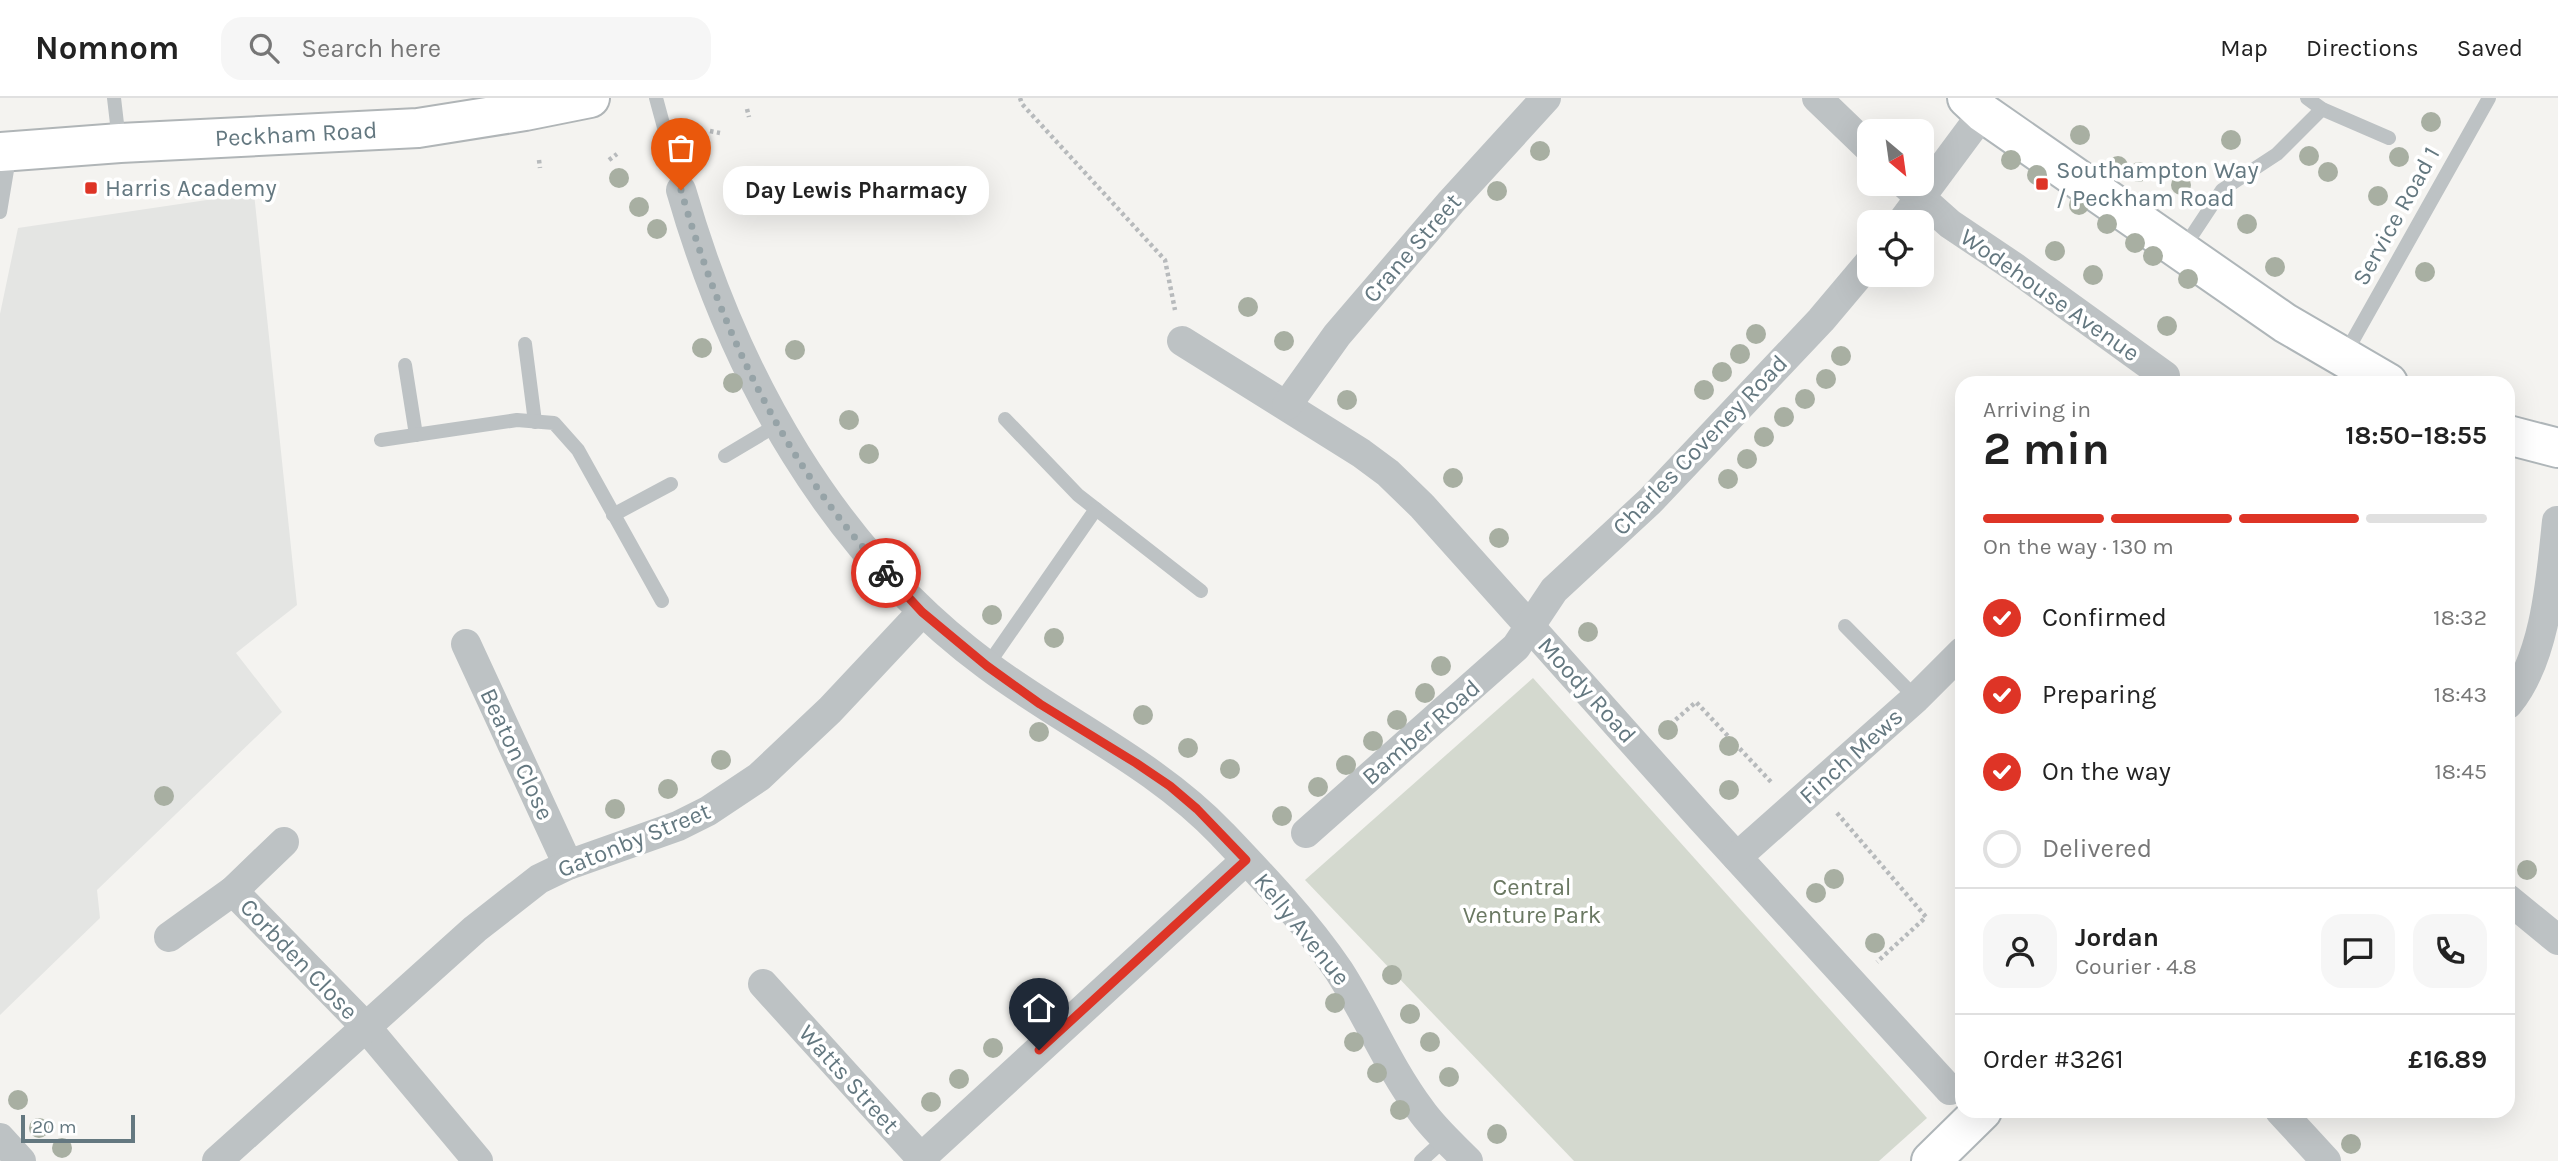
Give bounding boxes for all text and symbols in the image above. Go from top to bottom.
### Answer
search box [221,17,711,80]
text: Nomnom [35,29,179,67]
icon: search [245,29,283,67]
text: Search here [301,33,441,64]
text: Map [2220,34,2268,62]
text: Directions [2306,34,2419,62]
text: Saved [2457,34,2523,62]
street label: Peckham Road [214,116,378,152]
pin [651,118,711,190]
north arrow [1857,119,1934,196]
map controls [1857,119,1934,287]
icon: bag [662,129,700,167]
street label: Service Road 1 [2346,142,2446,290]
place label: Southampton Way / Peckham Road [2056,156,2259,212]
callout: Day Lewis Pharmacy [723,166,989,214]
place label: Harris Academy [105,174,277,202]
marker: Southampton Way / Peckham Road [2034,176,2050,192]
text: Day Lewis Pharmacy [745,177,967,204]
marker: Harris Academy [83,180,99,196]
street label: Crane Street [1357,188,1467,308]
button: locate [1857,210,1934,287]
street label: Wodehouse Avenue [1955,223,2145,367]
street label: Charles Coveney Road [1607,349,1793,541]
text: Arriving in [1983,396,2091,423]
text: 18:50–18:55 [2345,420,2487,451]
text: 2 min [1983,422,2110,476]
text: On the way · 130 m [1983,533,2174,560]
courier [851,538,921,608]
icon: bike [867,554,905,592]
icon: check [1983,599,2021,637]
text: Confirmed [2042,602,2167,633]
text: 18:32 [2433,604,2487,631]
street label: Moody Road [1532,631,1642,749]
street label: Bamber Road [1356,673,1486,791]
icon: check [1983,676,2021,714]
text: Preparing [2042,679,2156,710]
text: 18:43 [2434,681,2487,708]
street label: Beaton Close [474,684,560,824]
street label: Finch Mews [1794,702,1908,810]
icon: check [1983,753,2021,791]
text: On the way [2042,756,2171,787]
text: 18:45 [2434,758,2487,785]
street label: Gatonby Street [554,797,714,883]
text: Delivered [2042,833,2152,864]
street label: Kelly Avenue [1248,867,1356,991]
park label: Central Venture Park [1463,873,1601,929]
street label: Corbden Close [234,893,364,1025]
button: person [1983,914,2057,988]
button: chat [2321,914,2395,988]
button: phone [2413,914,2487,988]
text: Jordan [2075,922,2159,953]
text: Courier · 4.8 [2075,953,2197,980]
pin [1009,978,1069,1050]
icon: home [1020,989,1058,1027]
street label: Watts Street [793,1019,905,1139]
text: Order #3261 [1983,1044,2124,1075]
text: £16.89 [2408,1044,2487,1075]
scale bar [21,1112,135,1144]
text: 20 m [32,1116,77,1138]

